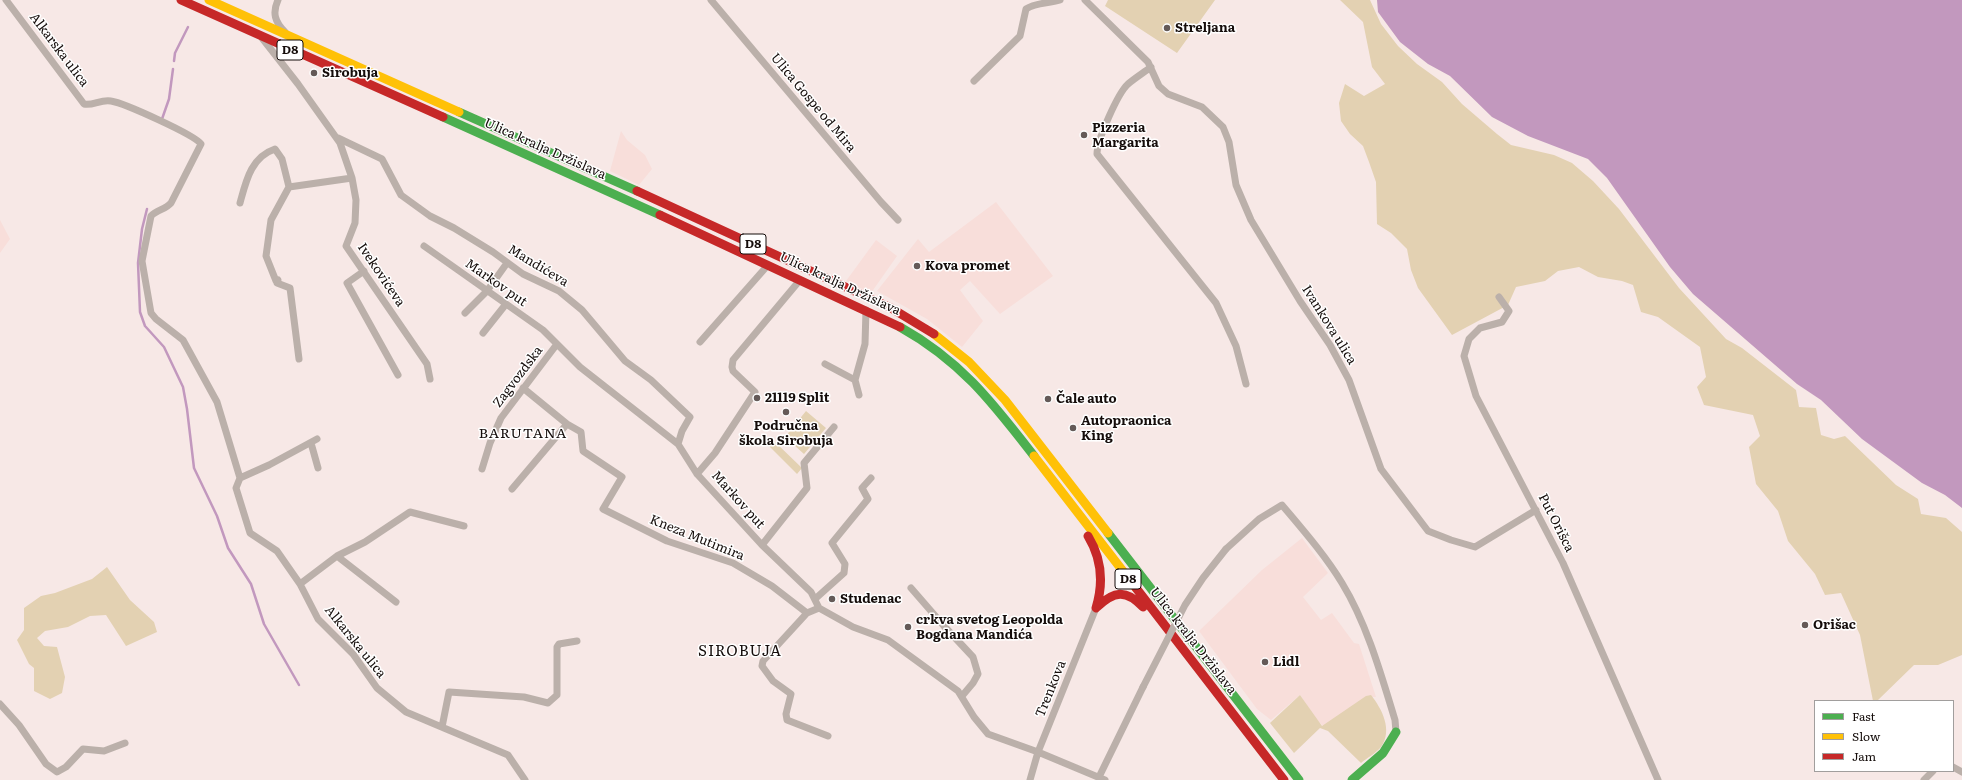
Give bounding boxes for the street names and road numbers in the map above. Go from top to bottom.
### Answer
street label: Alkarska ulica [26,10,92,90]
road number: D8 [277,40,303,60]
street label: Ulica Gospe od Mira [767,50,859,156]
street label: Ulica kralja Držislava [482,115,608,183]
road number: D8 [740,234,766,254]
street label: Ivekovićeva [354,240,408,310]
street label: Mandićeva [505,242,571,290]
street label: Ulica kralja Držislava [777,249,903,319]
street label: Markov put [462,256,530,310]
street label: Ivankova ulica [1298,282,1360,368]
street label: Zagvozdska [490,343,546,411]
street label: Markov put [708,468,768,532]
street label: Put Orišca [1535,491,1577,555]
street label: Kneza Mutimira [647,512,747,564]
road number: D8 [1115,569,1141,589]
street label: Ulica kralja Držislava [1146,584,1240,698]
street label: Alkarska ulica [321,603,389,681]
street label: Trenkova [1032,658,1070,720]

